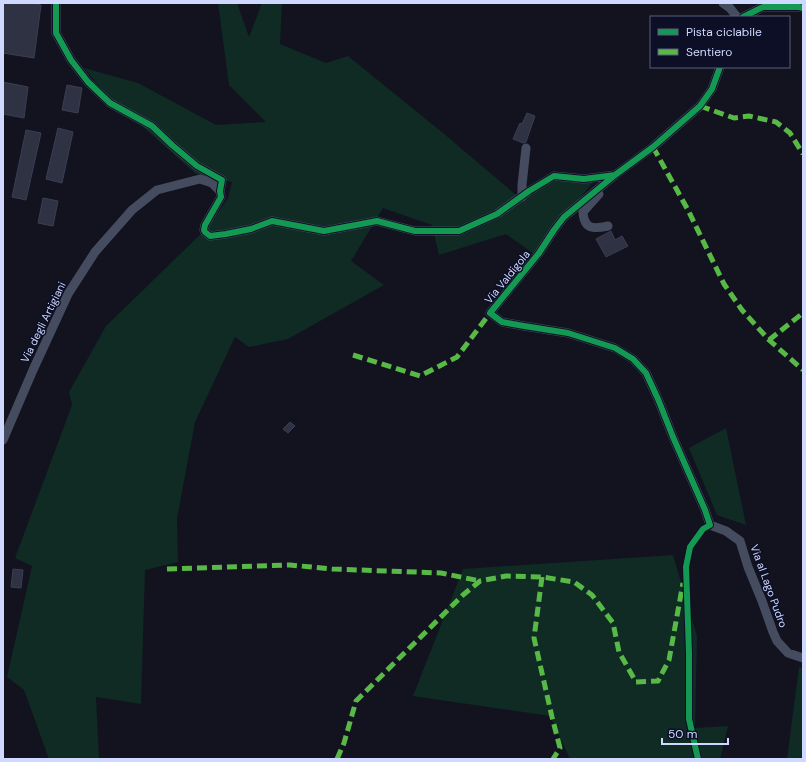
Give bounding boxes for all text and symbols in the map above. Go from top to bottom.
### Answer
legend [650,16,790,68]
text: Pista ciclabile [686,24,762,40]
text: Sentiero [686,44,732,60]
street label: Via Valdigola [481,248,533,306]
street label: Via degli Artigiani [17,279,69,365]
street label: Via al Lago Pudro [747,543,791,629]
scale bar [662,720,728,746]
text: 50 m [668,726,697,742]

